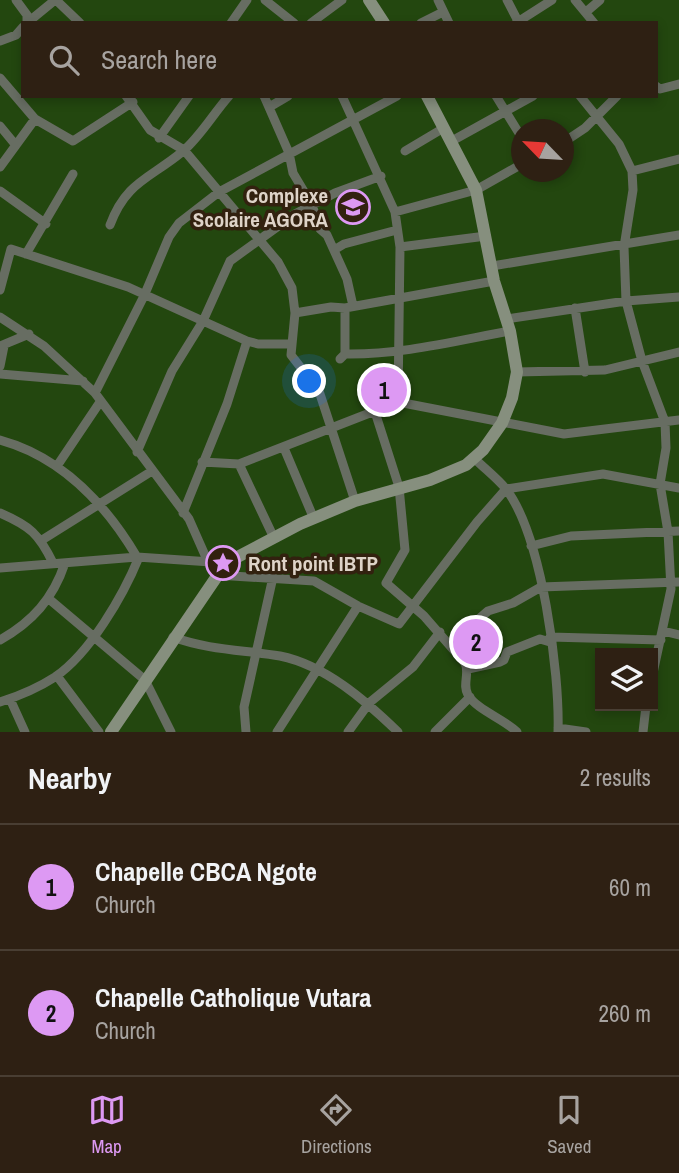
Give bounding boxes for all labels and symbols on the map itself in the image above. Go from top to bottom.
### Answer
north arrow [511,119,574,182]
place label: Complexe Scolaire AGORA [193,181,329,234]
school or university icon: Complexe Scolaire AGORA [334,188,372,226]
your location [292,364,326,398]
pin: 1 [361,364,407,416]
place icon: Ront point IBTP [204,544,242,582]
place label: Ront point IBTP [248,549,378,578]
pin: 2 [453,616,499,668]

